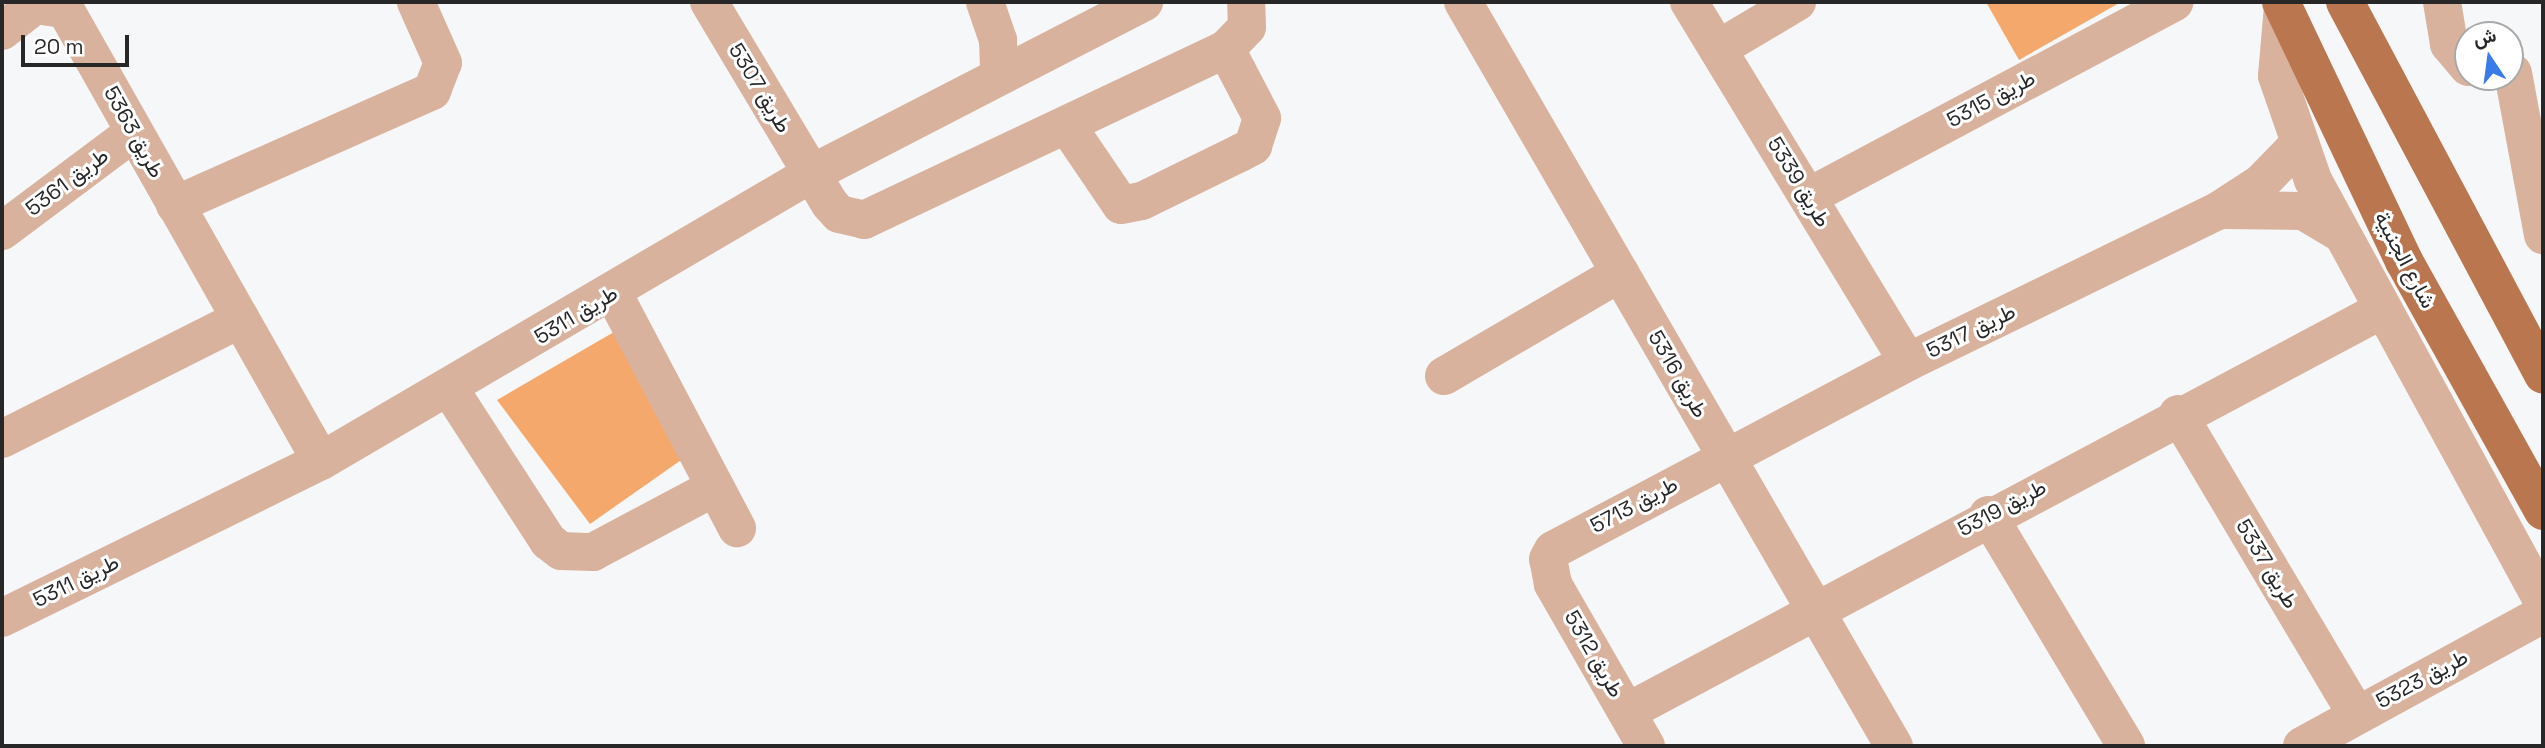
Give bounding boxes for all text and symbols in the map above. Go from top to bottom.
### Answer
scale bar [24,21,133,65]
north arrow [2454,21,2524,91]
text: ش [2471,22,2499,52]
text: 20 m [34,33,84,60]
street label: طريق 5307 [723,39,797,137]
street label: طريق 5315 [1943,65,2039,133]
street label: طريق 5363 [99,82,169,182]
street label: طريق 5339 [1762,132,1836,232]
street label: طريق 5361 [21,143,113,221]
street label: شارع الجنبية [2369,207,2441,313]
street label: طريق 5311 [530,280,622,350]
street label: طريق 5317 [1923,299,2019,363]
street label: طريق 5316 [1643,326,1713,422]
street label: طريق 5713 [1586,471,1682,539]
street label: طريق 5319 [1953,474,2051,542]
street label: طريق 5337 [2231,515,2303,613]
street label: طريق 5311 [29,549,123,613]
street label: طريق 5312 [1559,606,1629,702]
street label: طريق 5323 [2372,644,2472,714]

